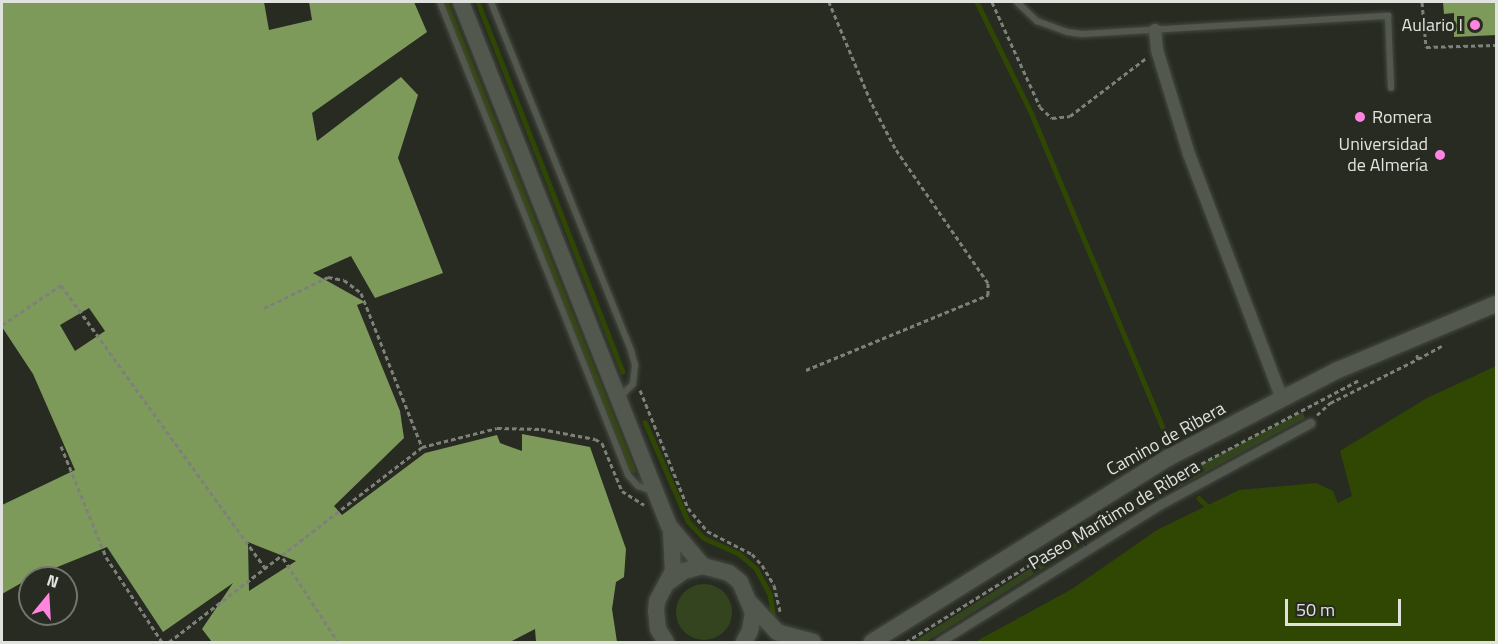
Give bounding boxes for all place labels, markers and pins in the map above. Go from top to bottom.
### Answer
place label: Aulario I [1401,14,1463,36]
marker: Aulario I [1468,18,1482,32]
place label: Romera [1372,106,1432,128]
marker: Romera [1353,110,1367,124]
place label: Universidad de Almería [1339,134,1428,176]
marker: Universidad de Almería [1433,148,1447,162]

